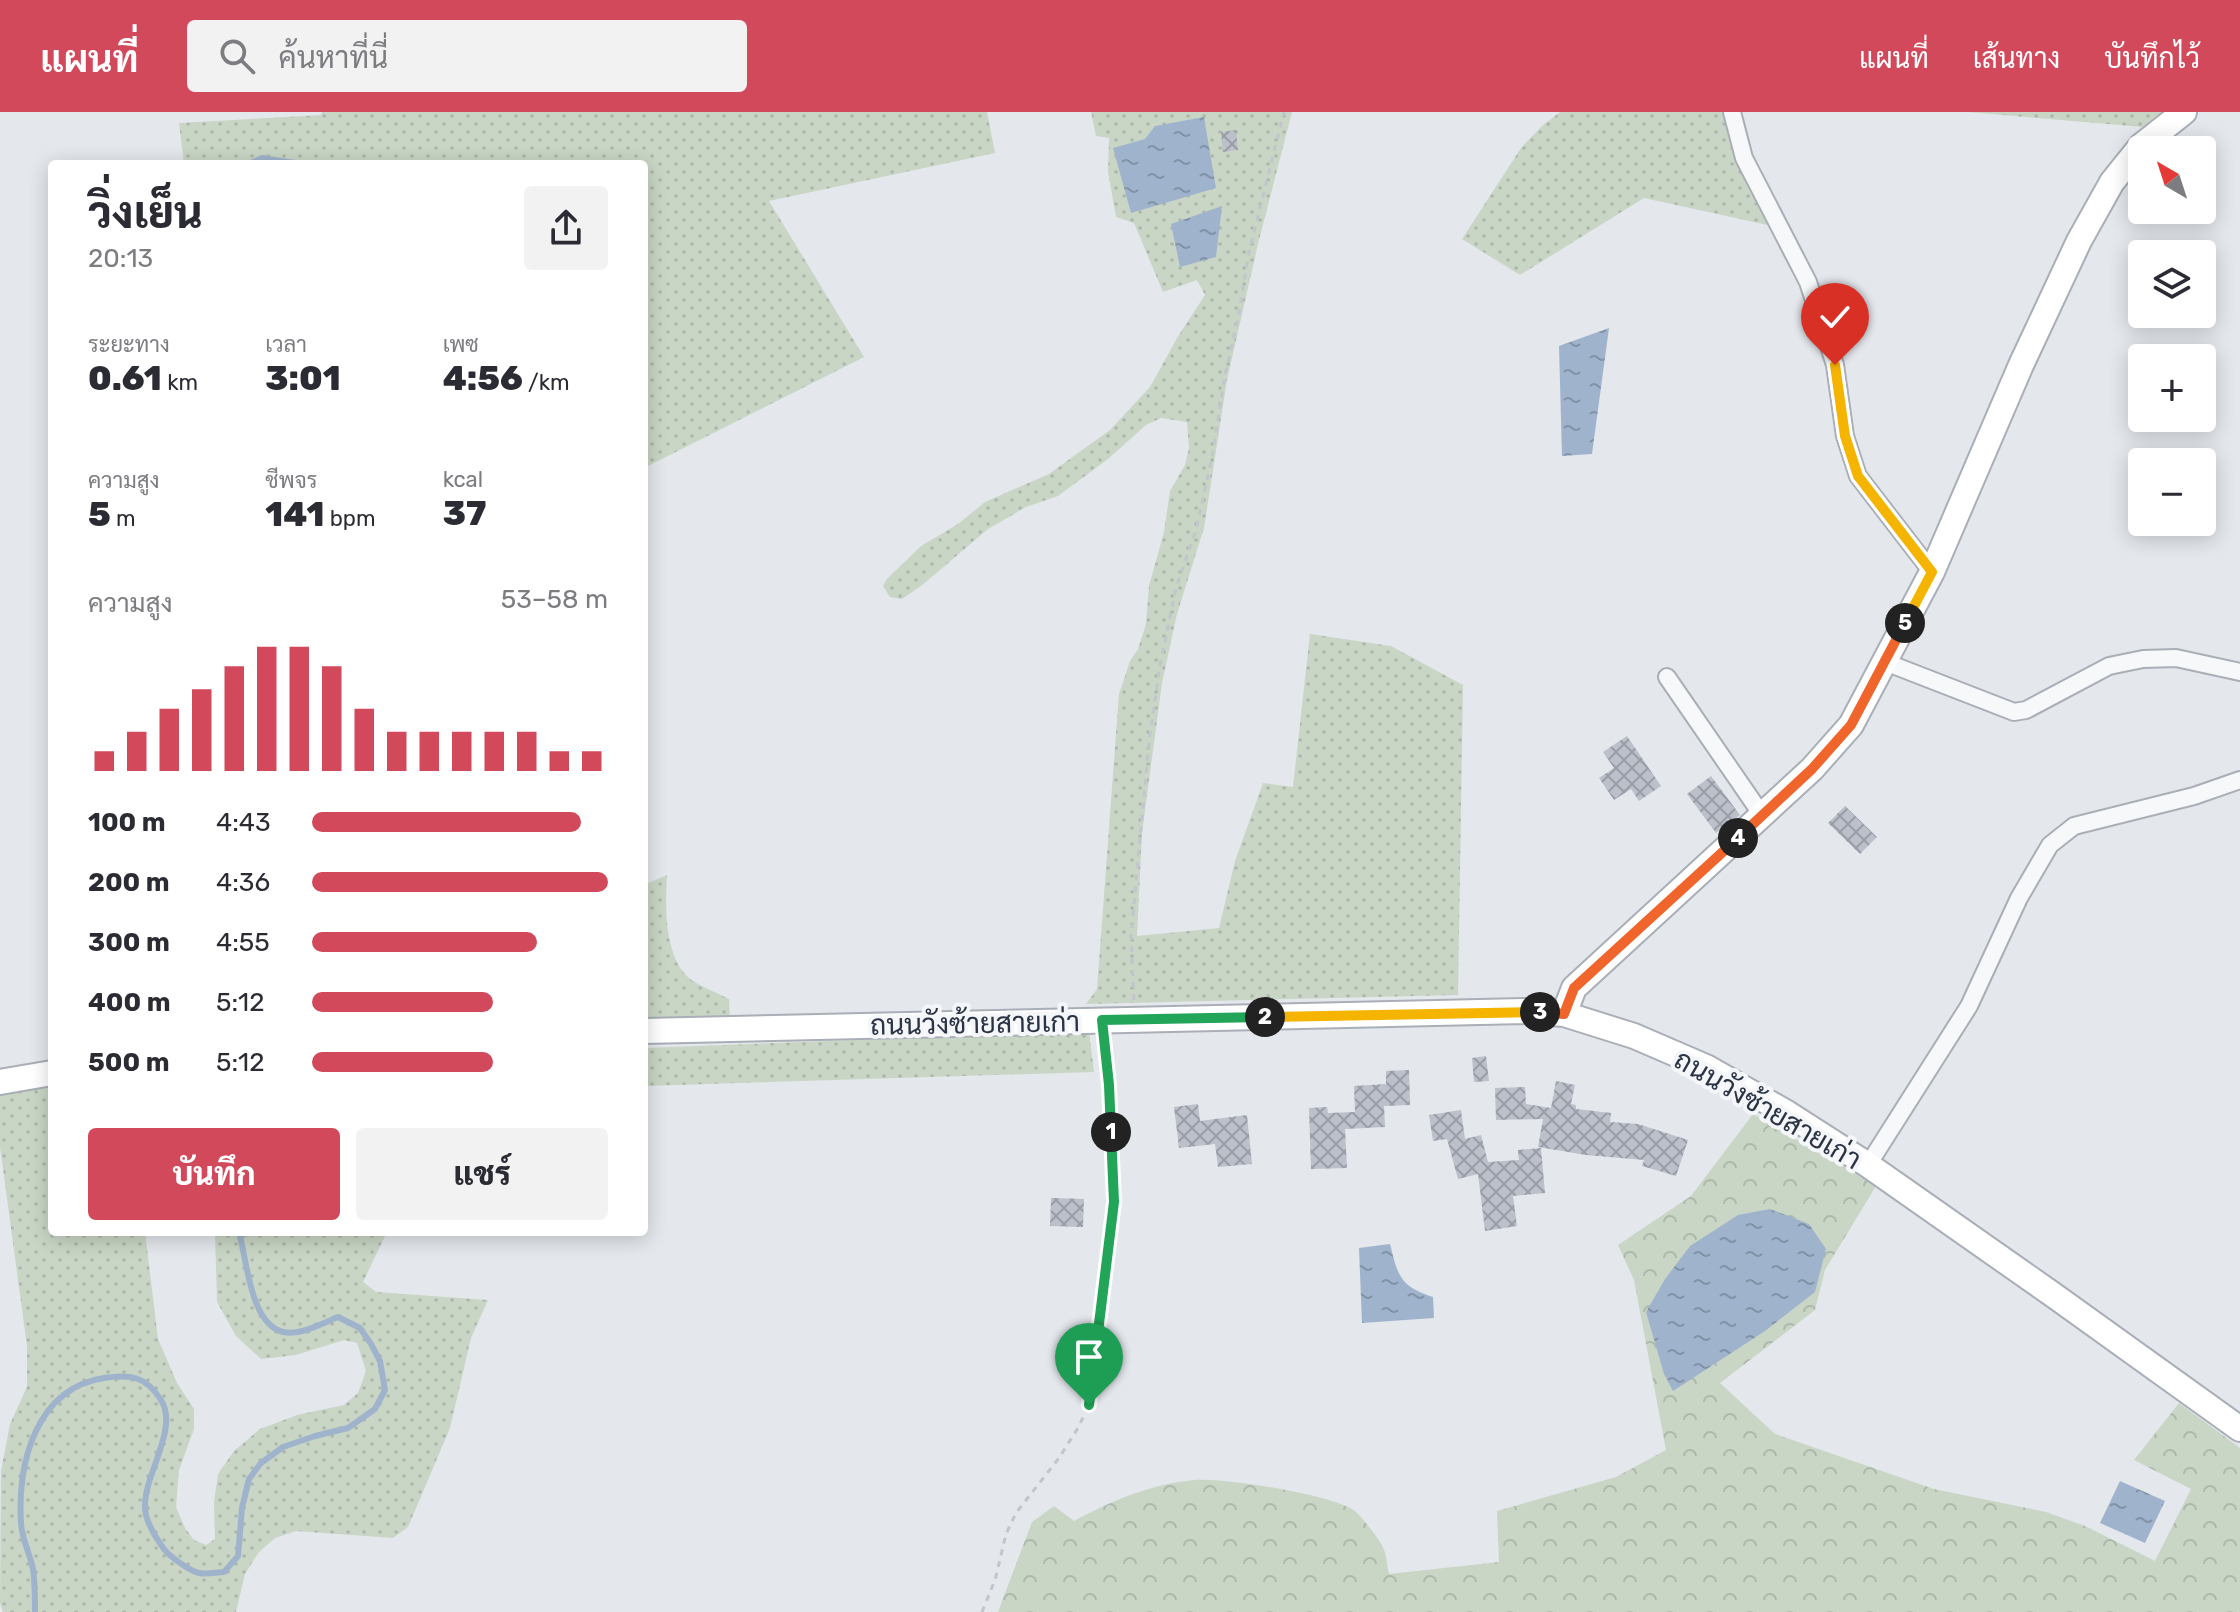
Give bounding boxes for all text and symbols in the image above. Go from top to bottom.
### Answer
search box [187,20,747,92]
icon: search [215,34,259,78]
text: แผนที่ [40,36,139,82]
text: ค้นหาที่นี่ [279,40,388,76]
text: แผนที่ [1859,42,1929,75]
text: เส้นทาง [1973,42,2060,75]
text: บันทึกไว้ [2104,42,2200,75]
north arrow [2128,136,2216,224]
map controls [2128,136,2216,536]
button: share [524,186,608,270]
text: วิ่งเย็น [88,187,203,239]
button: layers [2128,240,2216,328]
text: 20:13 [88,243,153,274]
pin [1801,283,1869,365]
icon: check [1813,295,1857,339]
text: ระยะทาง [88,331,170,358]
text: เวลา [265,331,307,358]
text: เพซ [443,331,479,358]
button: + [2128,344,2216,432]
text: 0.61 [88,358,162,399]
text: 3:01 [265,358,341,399]
text: 4:56 [443,358,523,399]
text: km [162,369,198,396]
text: /km [523,369,570,396]
button: − [2128,448,2216,536]
text: kcal [443,466,483,493]
text: ความสูง [88,467,159,494]
text: ชีพจร [265,467,317,494]
text: 37 [443,493,486,534]
text: 5 [88,494,111,535]
text: 141 [265,494,324,535]
text: m [111,505,136,532]
text: bpm [324,505,376,532]
text: 53–58 m [501,584,608,615]
text: ความสูง [88,588,172,619]
pin: 5 [1885,603,1925,643]
text: 5 [1898,609,1912,636]
text: 100 m [88,807,166,838]
text: 4:43 [216,807,271,838]
pin: 4 [1718,818,1758,858]
text: 4 [1730,824,1746,851]
text: 200 m [88,867,170,898]
text: 4:36 [216,867,270,898]
text: 300 m [88,927,170,958]
text: 4:55 [216,927,270,958]
text: 400 m [88,987,170,1018]
text: 5:12 [216,987,265,1018]
pin: 3 [1520,992,1560,1032]
pin: 2 [1245,997,1285,1037]
text: 3 [1533,998,1547,1025]
street label: ถนนวังซ้ายสายเก่า [870,1003,1080,1042]
text: 2 [1258,1003,1272,1030]
street label: ถนนวังซ้ายสายเก่า [1669,1041,1868,1176]
text: 500 m [88,1047,170,1078]
text: 5:12 [216,1047,265,1078]
pin: 1 [1091,1112,1131,1152]
text: 1 [1106,1118,1116,1145]
button: บันทึก [88,1128,340,1220]
button: แชร์ [356,1128,608,1220]
pin [1055,1323,1123,1405]
icon: arrive [1067,1335,1111,1379]

